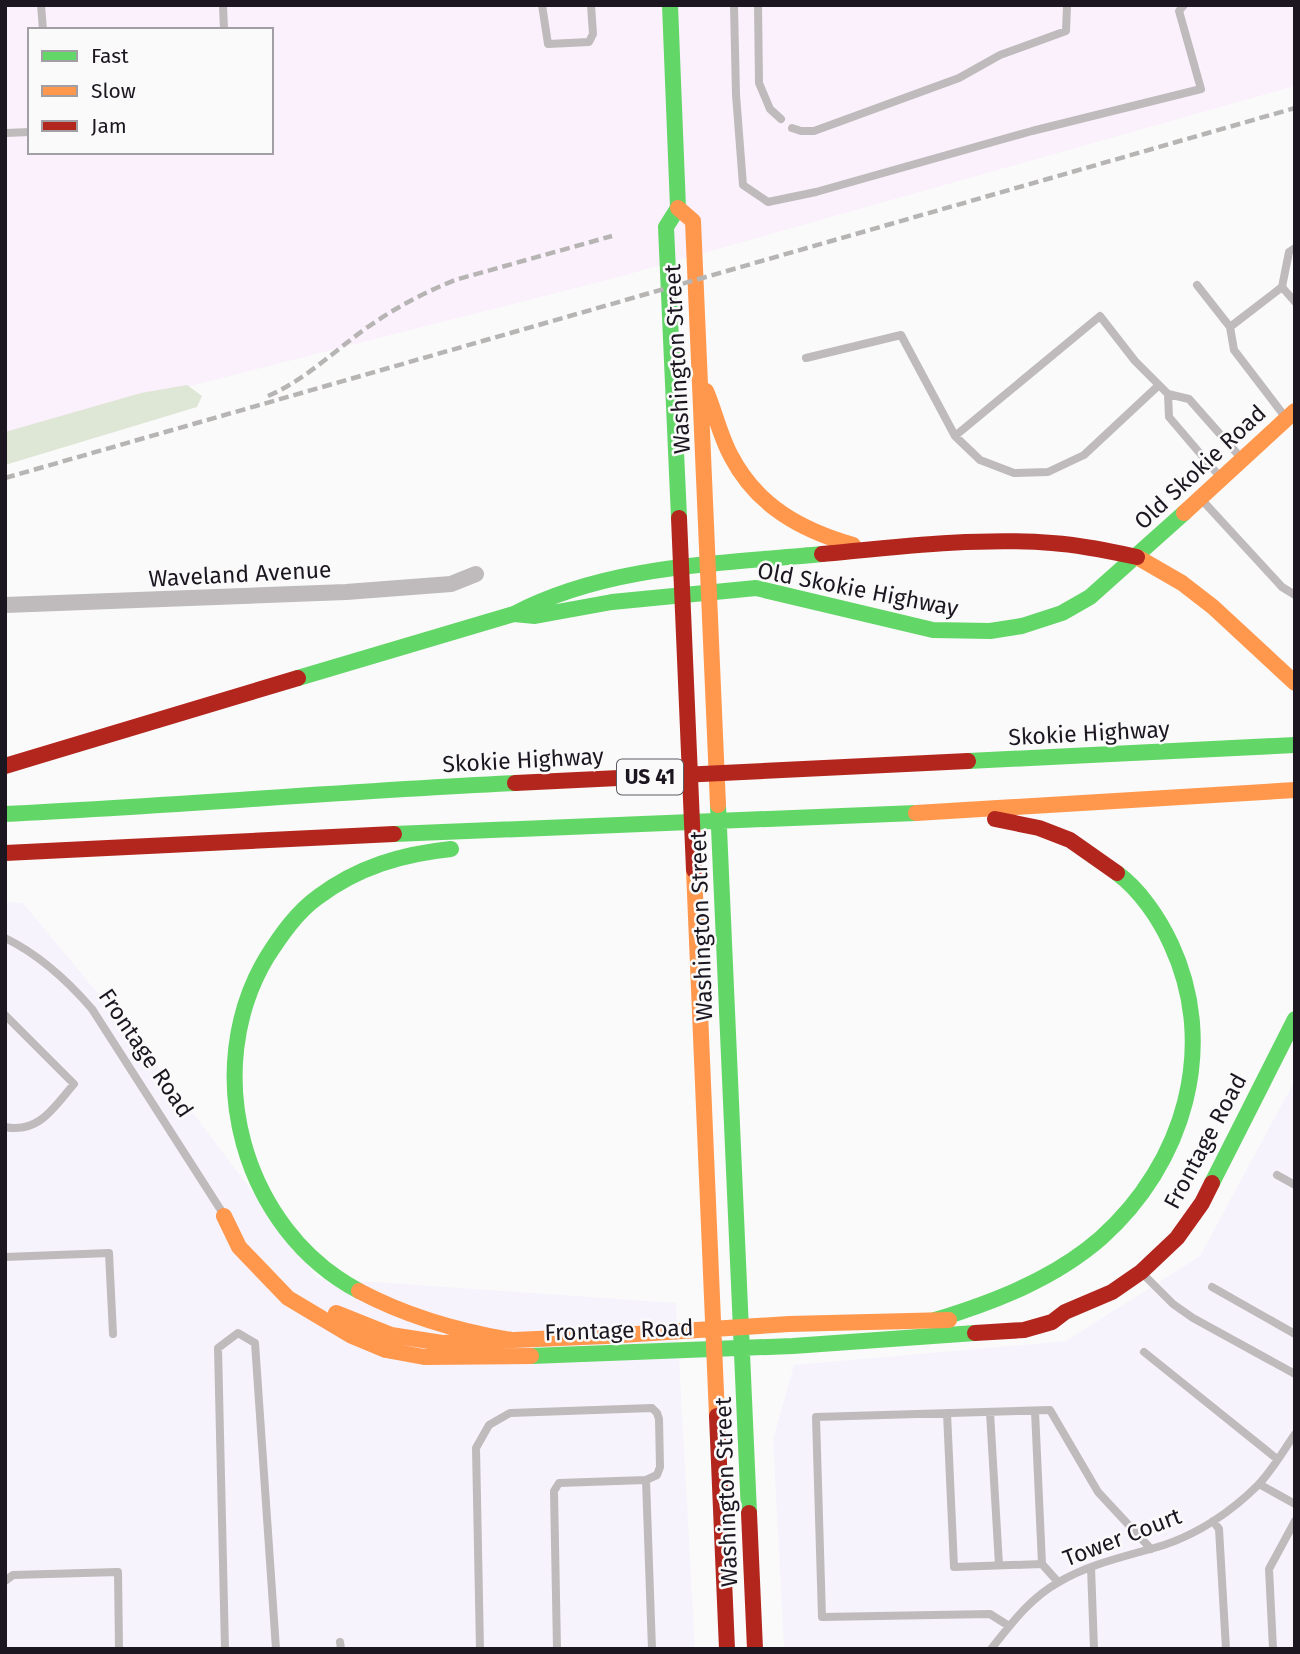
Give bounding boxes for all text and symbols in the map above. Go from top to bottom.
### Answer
legend [28,28,273,154]
text: Fast [91,43,129,69]
text: Slow [91,78,136,104]
text: Jam [91,113,127,139]
street label: Washington Street [658,263,696,455]
street label: Old Skokie Road [1128,399,1272,535]
street label: Waveland Avenue [148,555,332,593]
street label: Old Skokie Highway [755,556,962,622]
street label: Skokie Highway [1008,715,1171,751]
street label: Skokie Highway [442,742,605,778]
road number: US 41 [617,760,683,794]
street label: Washington Street [684,830,718,1021]
street label: Frontage Road [93,983,199,1123]
street label: Frontage Road [1158,1069,1252,1213]
street label: Frontage Road [544,1313,694,1347]
street label: Washington Street [709,1396,743,1587]
street label: Tower Court [1059,1501,1186,1572]

